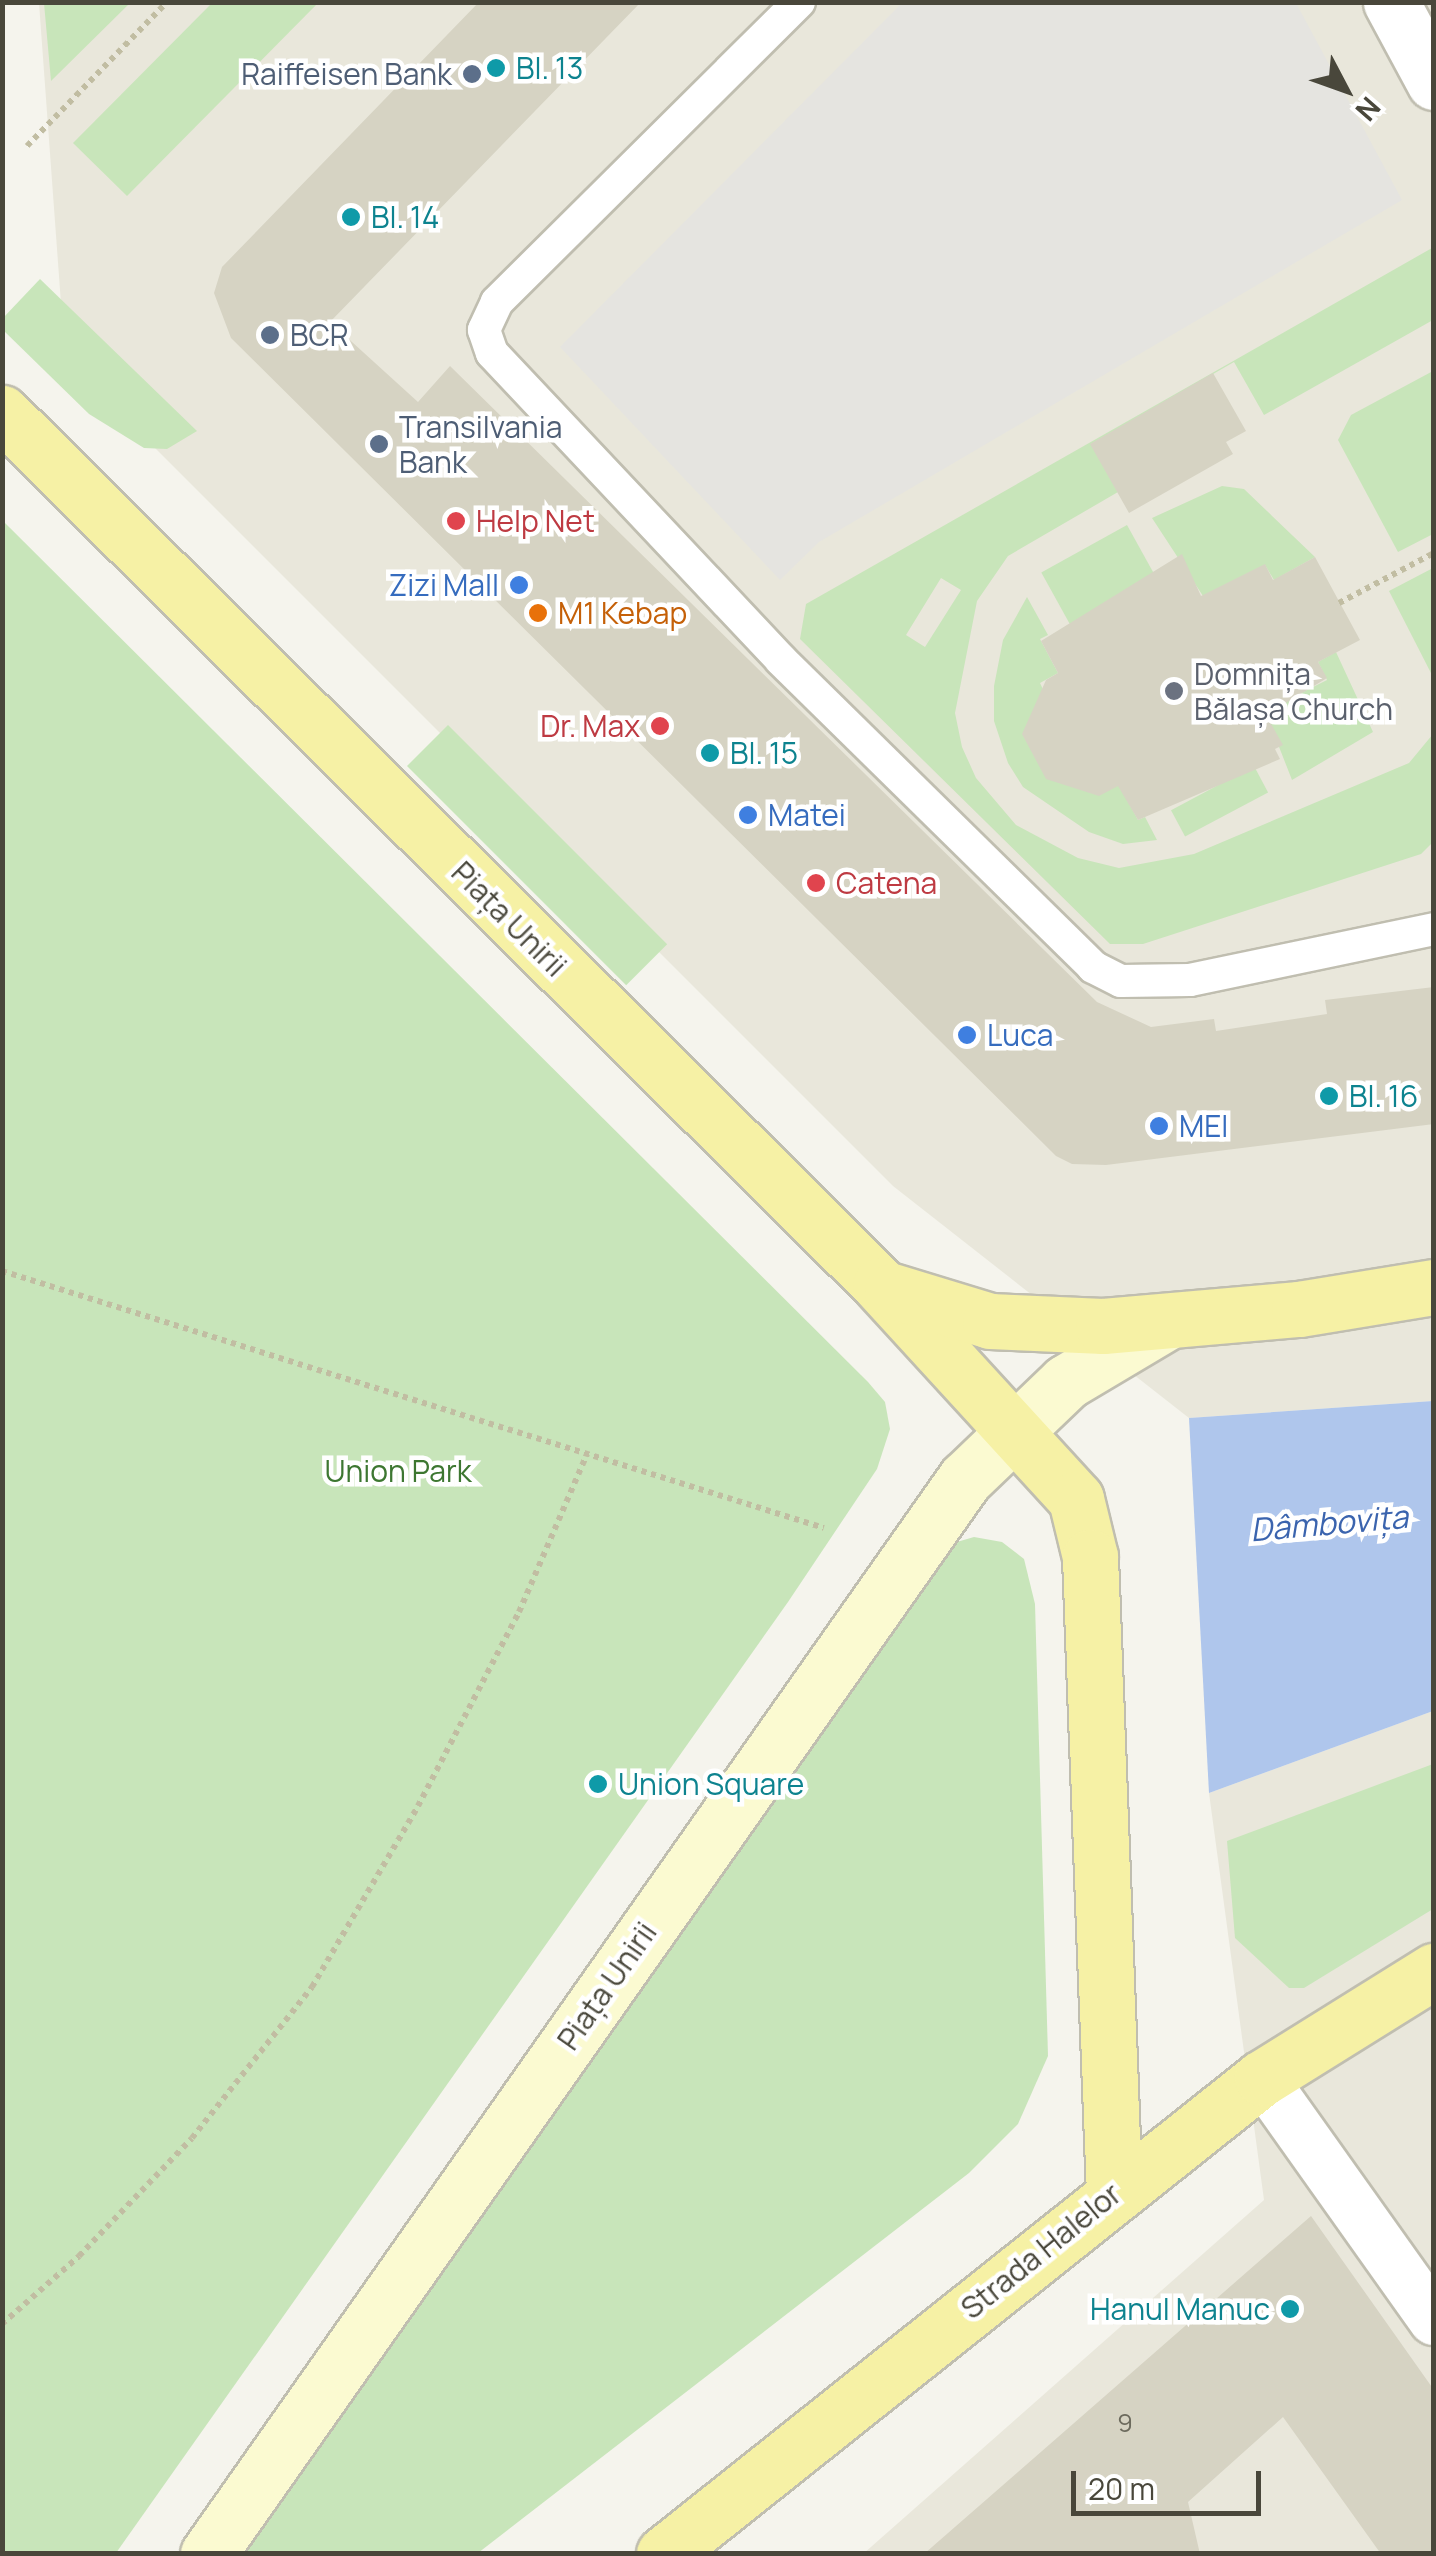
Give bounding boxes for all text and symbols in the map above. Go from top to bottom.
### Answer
north arrow [1296,40,1396,140]
place label: Bl. 13 [516,50,583,86]
place label: Raiffeisen Bank [241,56,452,92]
marker: Bl. 13 [485,57,507,79]
marker: Raiffeisen Bank [461,63,483,85]
text: N [1348,90,1390,130]
place label: Bl. 14 [371,199,439,235]
marker: Bl. 14 [340,206,362,228]
place label: BCR [290,317,349,353]
marker: BCR [259,324,281,346]
place label: Transilvania Bank [399,409,562,480]
marker: Transilvania Bank [368,433,390,455]
place label: Help Net [476,503,595,539]
marker: Help Net [445,510,467,532]
place label: Zizi Mall [389,567,499,603]
marker: Zizi Mall [508,574,530,596]
place label: M1 Kebap [558,595,687,631]
marker: M1 Kebap [527,602,549,624]
place label: Domnița Bălașa Church [1194,656,1393,726]
marker: Domnița Bălașa Church [1163,680,1185,702]
place label: Dr. Max [540,708,640,744]
marker: Dr. Max [649,715,671,737]
place label: Bl. 15 [730,735,798,771]
marker: Bl. 15 [699,742,721,764]
place label: Matei [768,797,846,833]
marker: Matei [737,804,759,826]
street label: Piața Unirii [444,854,574,984]
place label: Catena [836,865,937,901]
marker: Catena [805,872,827,894]
place label: Luca [987,1017,1053,1053]
marker: Luca [956,1024,978,1046]
place label: Bl. 16 [1349,1078,1418,1114]
marker: Bl. 16 [1318,1085,1340,1107]
place label: MEI [1179,1108,1228,1144]
marker: MEI [1148,1115,1170,1137]
park label: Union Park [324,1453,472,1489]
water label: Dâmbovița [1249,1497,1409,1549]
place label: Union Square [618,1766,804,1802]
marker: Union Square [587,1773,609,1795]
street label: Piața Unirii [550,1915,664,2057]
street label: Strada Halelor [954,2176,1128,2326]
place label: Hanul Manuc [1090,2291,1270,2327]
marker: Hanul Manuc [1279,2298,1301,2320]
house number: 9 [1117,2408,1133,2438]
scale bar [1076,2451,1266,2513]
text: 20 m [1088,2468,1155,2509]

